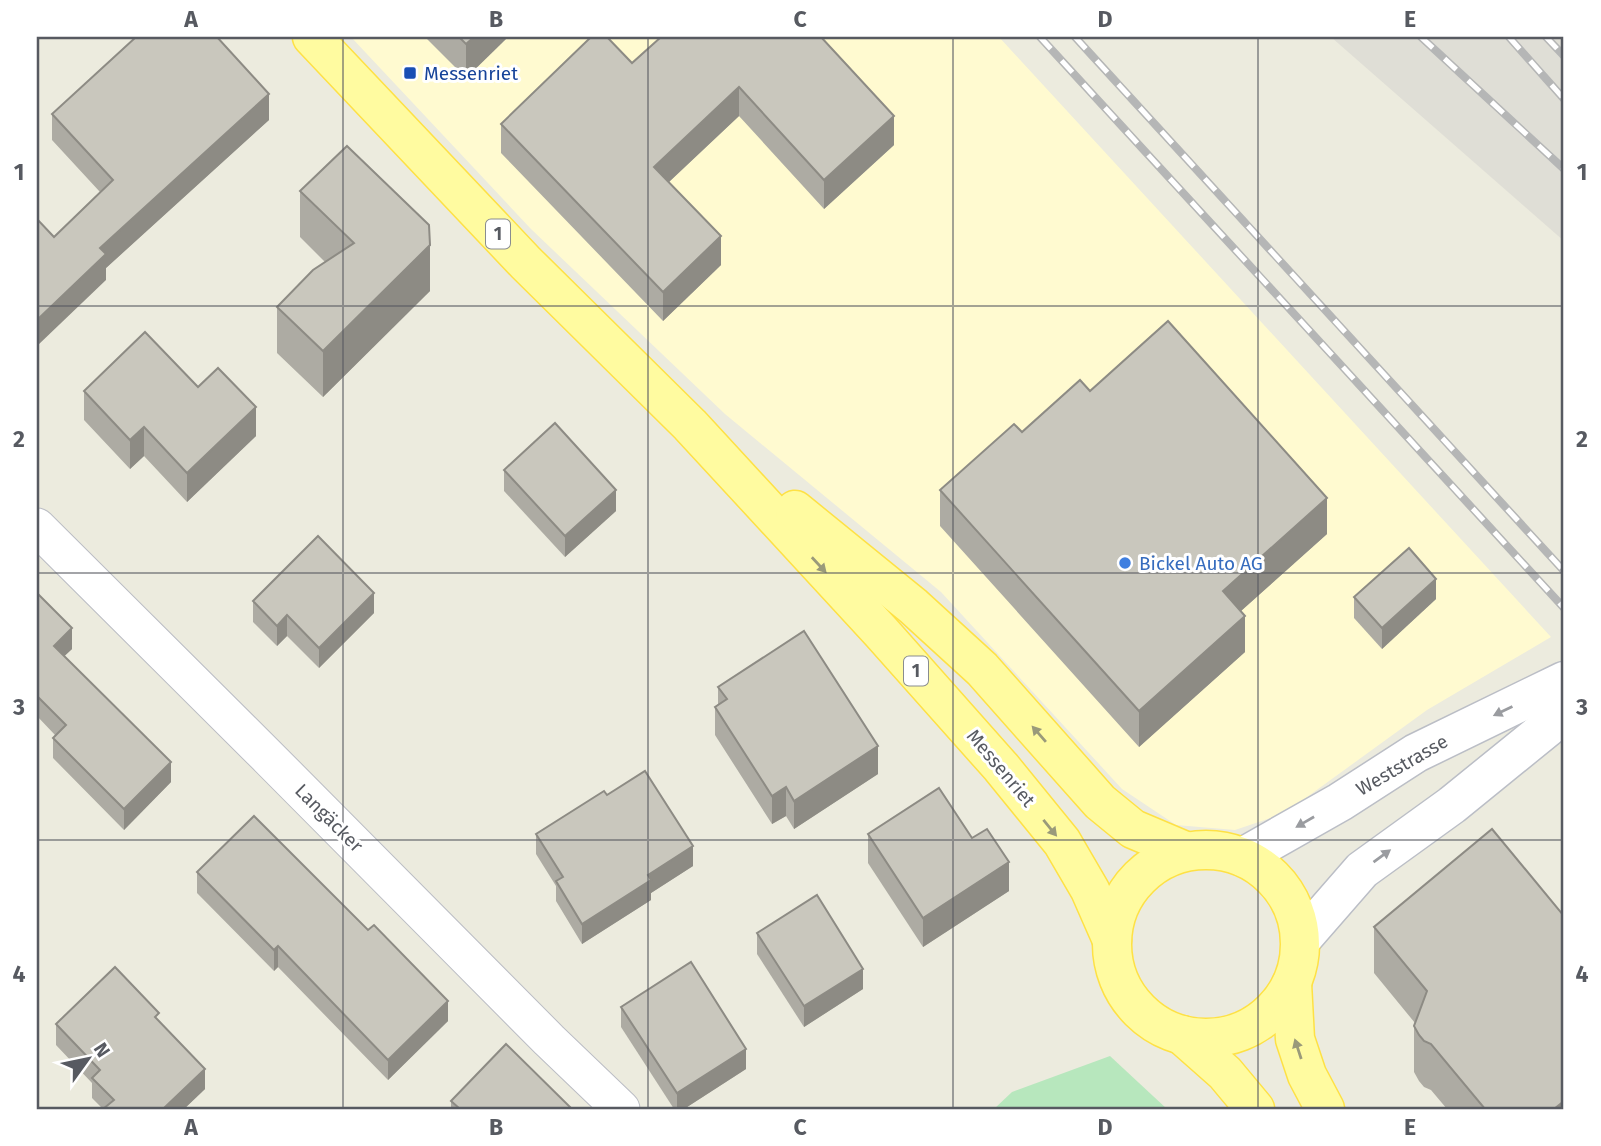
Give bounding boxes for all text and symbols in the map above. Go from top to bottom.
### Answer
text: A [183,5,198,33]
text: B [489,5,503,33]
text: C [793,5,807,33]
text: D [1098,5,1113,33]
text: E [1404,5,1416,33]
place label: Messenriet [424,62,518,85]
marker: Messenriet [402,65,418,81]
text: 1 [14,158,24,186]
text: 1 [1577,158,1587,186]
road number: 1 [486,220,510,248]
text: 2 [13,425,25,453]
text: 2 [1576,425,1588,453]
place label: Bickel Auto AG [1139,552,1263,575]
marker: Bickel Auto AG [1117,555,1133,571]
one-way arrow [811,556,827,573]
road number: 1 [904,656,928,686]
text: 3 [12,693,25,721]
text: 3 [1575,693,1588,721]
one-way arrow [1493,705,1513,716]
street label: Messenriet [962,725,1040,812]
one-way arrow [1032,726,1047,743]
street label: Weststrasse [1352,730,1452,800]
street label: Langäcker [290,779,368,857]
one-way arrow [1295,816,1315,828]
one-way arrow [1042,819,1057,836]
one-way arrow [1373,849,1391,863]
text: 4 [13,960,26,988]
text: 4 [1576,960,1589,988]
north arrow [52,1024,122,1094]
text: N [89,1038,115,1062]
one-way arrow [1292,1038,1303,1059]
text: A [183,1113,198,1141]
text: B [489,1113,503,1141]
text: C [793,1113,807,1141]
text: D [1098,1113,1113,1141]
text: E [1404,1113,1416,1141]

